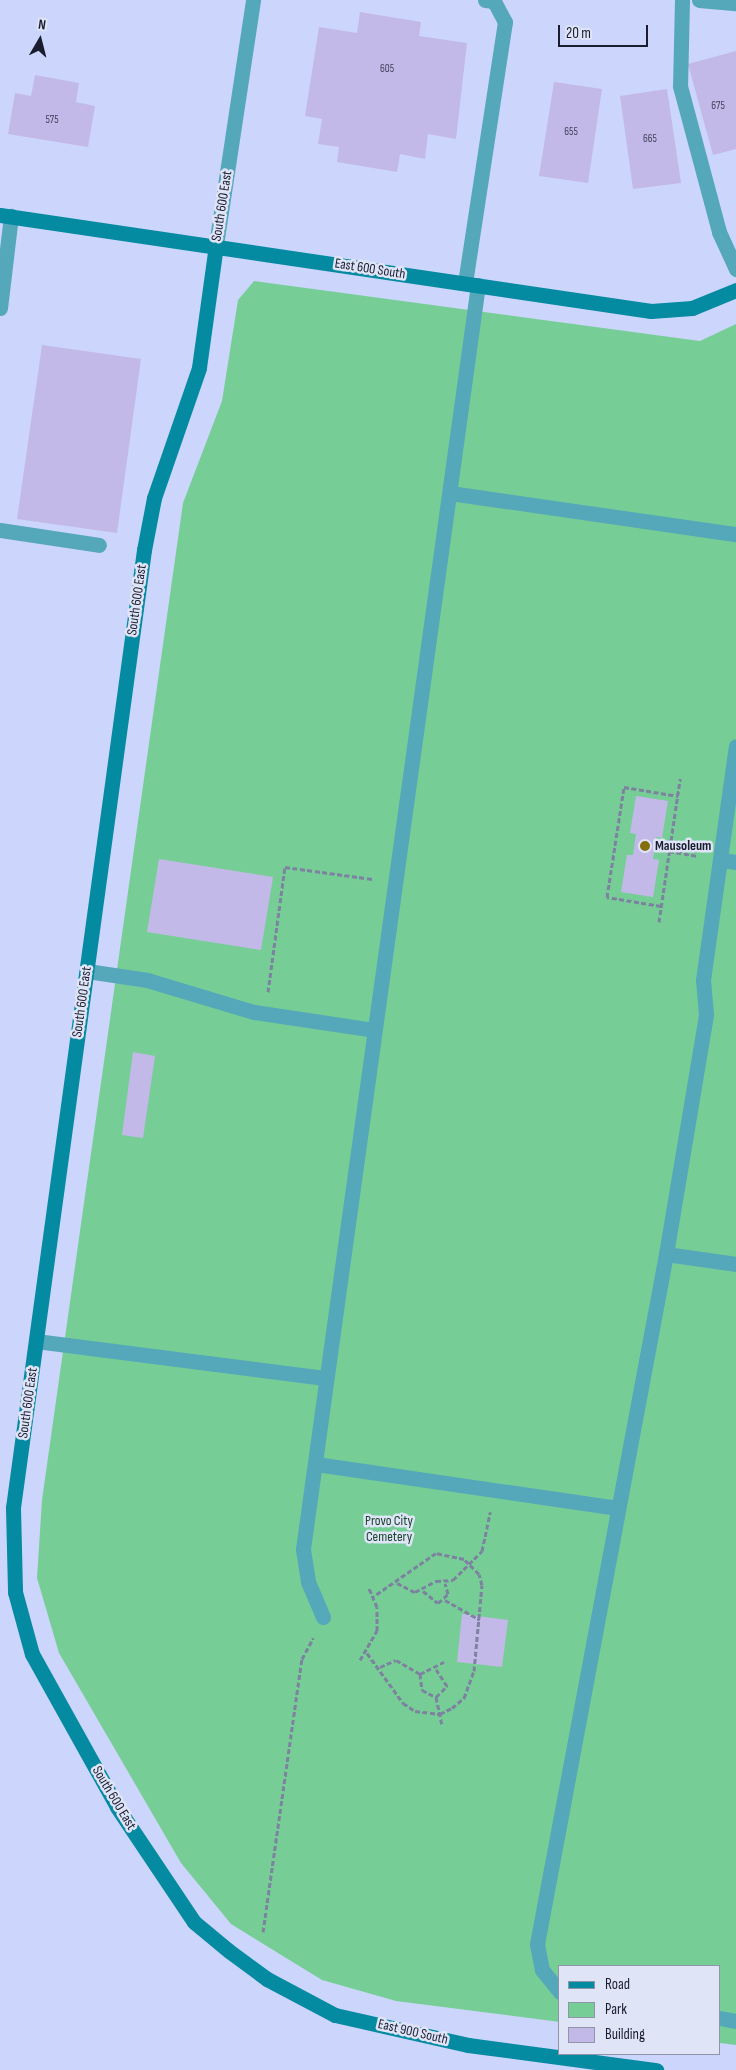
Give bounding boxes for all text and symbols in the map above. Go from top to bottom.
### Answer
north arrow [15,15,65,65]
scale bar [561,15,651,47]
text: N [37,16,47,34]
text: 20 m [566,24,591,43]
house number: 605 [380,62,394,76]
house number: 675 [711,99,725,113]
house number: 575 [45,113,59,127]
house number: 655 [564,125,578,139]
house number: 665 [643,132,657,146]
street label: South 600 East [208,170,236,242]
street label: East 600 South [334,255,406,283]
street label: South 600 East [124,564,150,636]
place label: Mausoleum [655,838,711,854]
marker: Mausoleum [639,840,651,852]
street label: South 600 East [69,966,95,1038]
street label: South 600 East [15,1367,41,1439]
park label: Provo City Cemetery [365,1513,413,1545]
street label: South 600 East [88,1763,140,1833]
legend [558,1965,721,2055]
text: Road [605,1975,630,1994]
text: Park [605,2000,627,2019]
street label: East 900 South [376,2016,450,2048]
text: Building [605,2025,645,2044]

